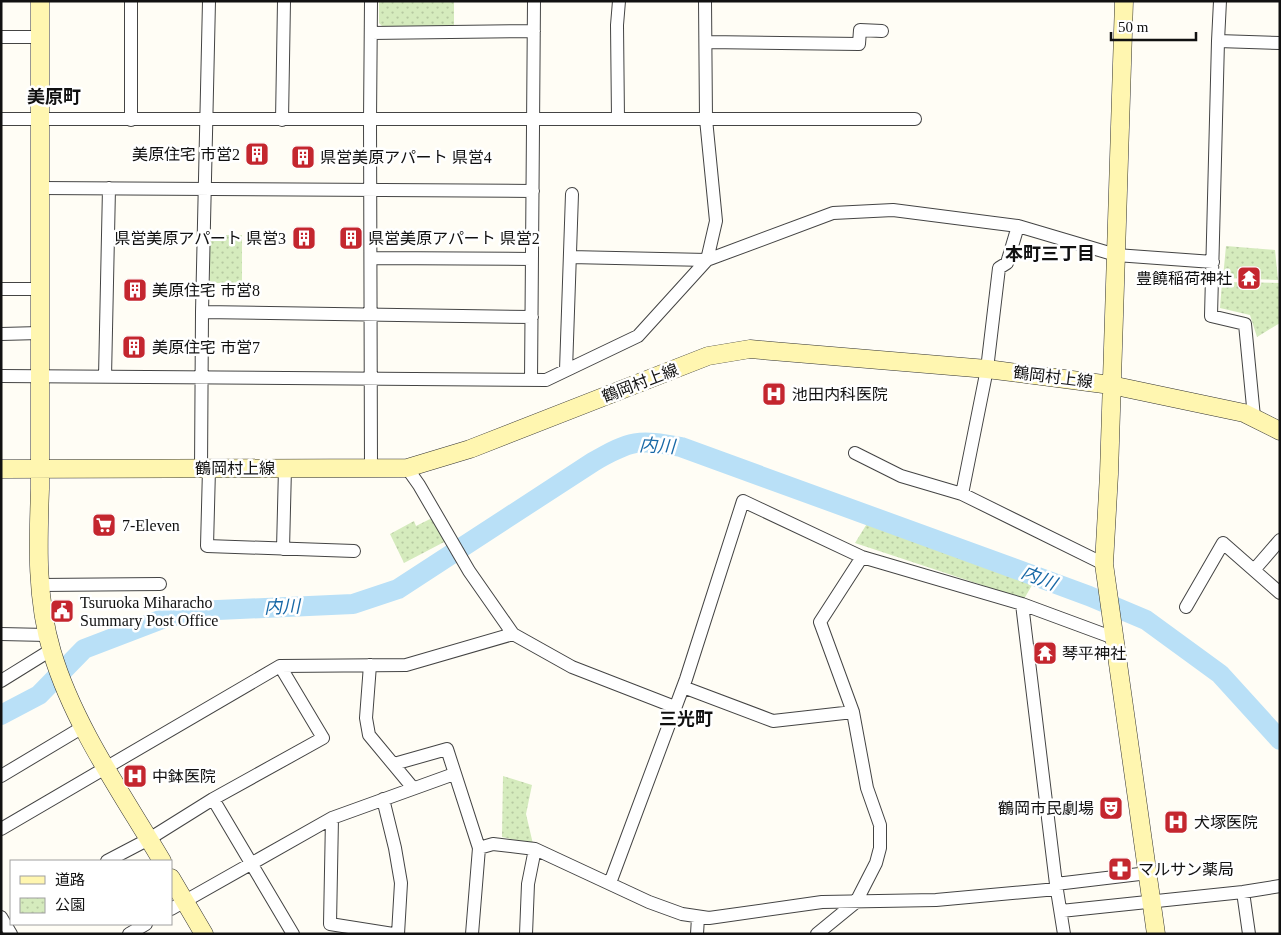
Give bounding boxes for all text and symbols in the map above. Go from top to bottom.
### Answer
scale bar [1111,10,1196,42]
text: 50 m [1118,19,1149,35]
district label: 美原町 [27,87,81,107]
building icon: 美原住宅 市営2 [244,141,270,167]
building icon: 県営美原アパート 県営4 [290,144,316,170]
place label: 美原住宅 市営2 [132,146,240,163]
place label: 県営美原アパート 県営4 [320,149,492,166]
building icon: 県営美原アパート 県営3 [291,225,317,251]
building icon: 県営美原アパート 県営2 [338,225,364,251]
place label: 県営美原アパート 県営3 [114,230,286,247]
place label: 県営美原アパート 県営2 [368,230,540,247]
district label: 本町三丁目 [1005,244,1095,264]
temple icon: 豊饒稲荷神社 [1236,265,1262,291]
place label: 豊饒稲荷神社 [1136,270,1232,287]
building icon: 美原住宅 市営8 [122,277,148,303]
place label: 美原住宅 市営8 [152,282,260,299]
building icon: 美原住宅 市営7 [121,334,147,360]
place label: 美原住宅 市営7 [152,339,260,356]
street label: 鶴岡村上線 [600,361,680,405]
street label: 鶴岡村上線 [1012,364,1094,390]
hospital icon: 池田内科医院 [761,381,787,407]
place label: 池田内科医院 [792,386,888,403]
water label: 内川 [639,435,677,457]
street label: 鶴岡村上線 [195,460,275,477]
supermarket icon: 7-Eleven [91,512,117,538]
place label: 7-Eleven [122,517,180,534]
water label: 内川 [1019,562,1061,595]
place label: Tsuruoka Miharacho Summary Post Office [80,594,218,630]
water label: 内川 [264,596,302,618]
public building icon: Tsuruoka Miharacho Summary Post Office [49,598,75,624]
temple icon: 琴平神社 [1032,640,1058,666]
place label: 琴平神社 [1062,645,1126,662]
district label: 三光町 [659,709,713,729]
hospital icon: 中鉢医院 [122,763,148,789]
place label: 中鉢医院 [152,768,216,785]
theatre icon: 鶴岡市民劇場 [1098,795,1124,821]
place label: 鶴岡市民劇場 [998,800,1094,817]
hospital icon: 犬塚医院 [1163,809,1189,835]
place label: 犬塚医院 [1194,814,1258,831]
pharmacy icon: マルサン薬局 [1107,856,1133,882]
legend [10,860,172,925]
place label: マルサン薬局 [1138,861,1234,878]
text: 道路 [55,872,85,888]
text: 公園 [55,897,85,913]

